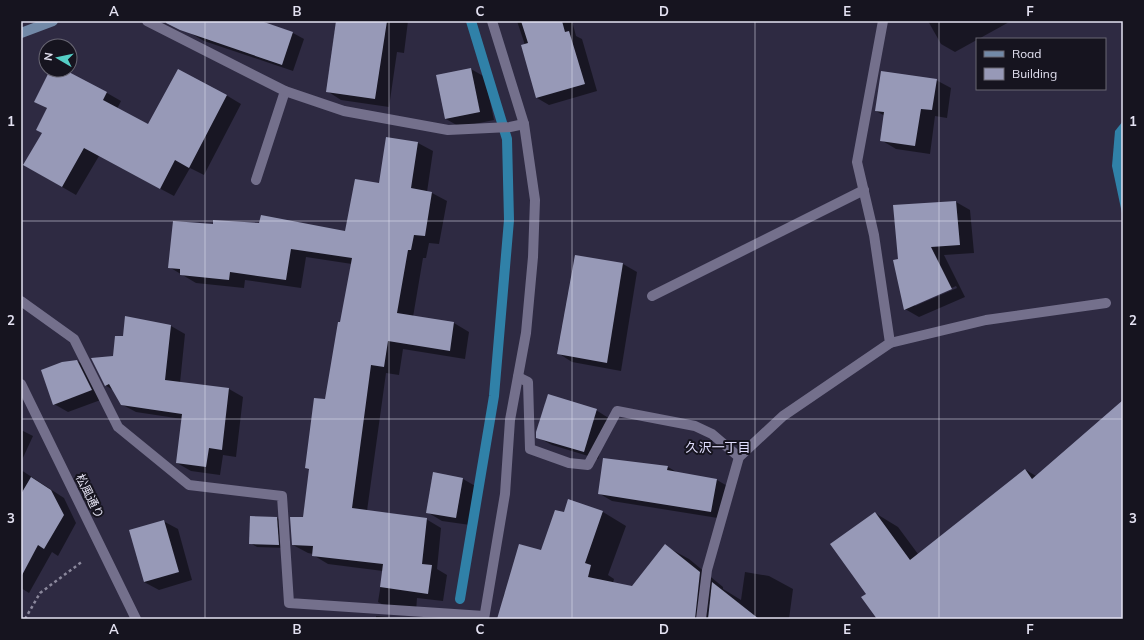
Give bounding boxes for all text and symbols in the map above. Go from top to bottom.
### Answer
text: A [109,3,119,19]
text: B [293,3,302,19]
text: C [476,3,485,19]
text: D [659,3,669,19]
text: E [843,3,851,19]
text: F [1026,3,1034,19]
north arrow [38,38,78,78]
legend [976,38,1106,90]
text: Road [1012,46,1041,61]
text: N [41,51,56,62]
text: Building [1012,66,1057,81]
text: 1 [7,113,15,129]
text: 1 [1129,113,1137,129]
text: 2 [7,312,15,328]
text: 2 [1129,312,1137,328]
district label: 久沢一丁目 [685,439,751,455]
street label: 松風通り [73,471,107,521]
text: 3 [7,510,15,526]
text: 3 [1129,510,1137,526]
text: A [109,621,119,637]
text: B [293,621,302,637]
text: C [476,621,485,637]
text: D [659,621,669,637]
text: E [843,621,851,637]
text: F [1026,621,1034,637]

